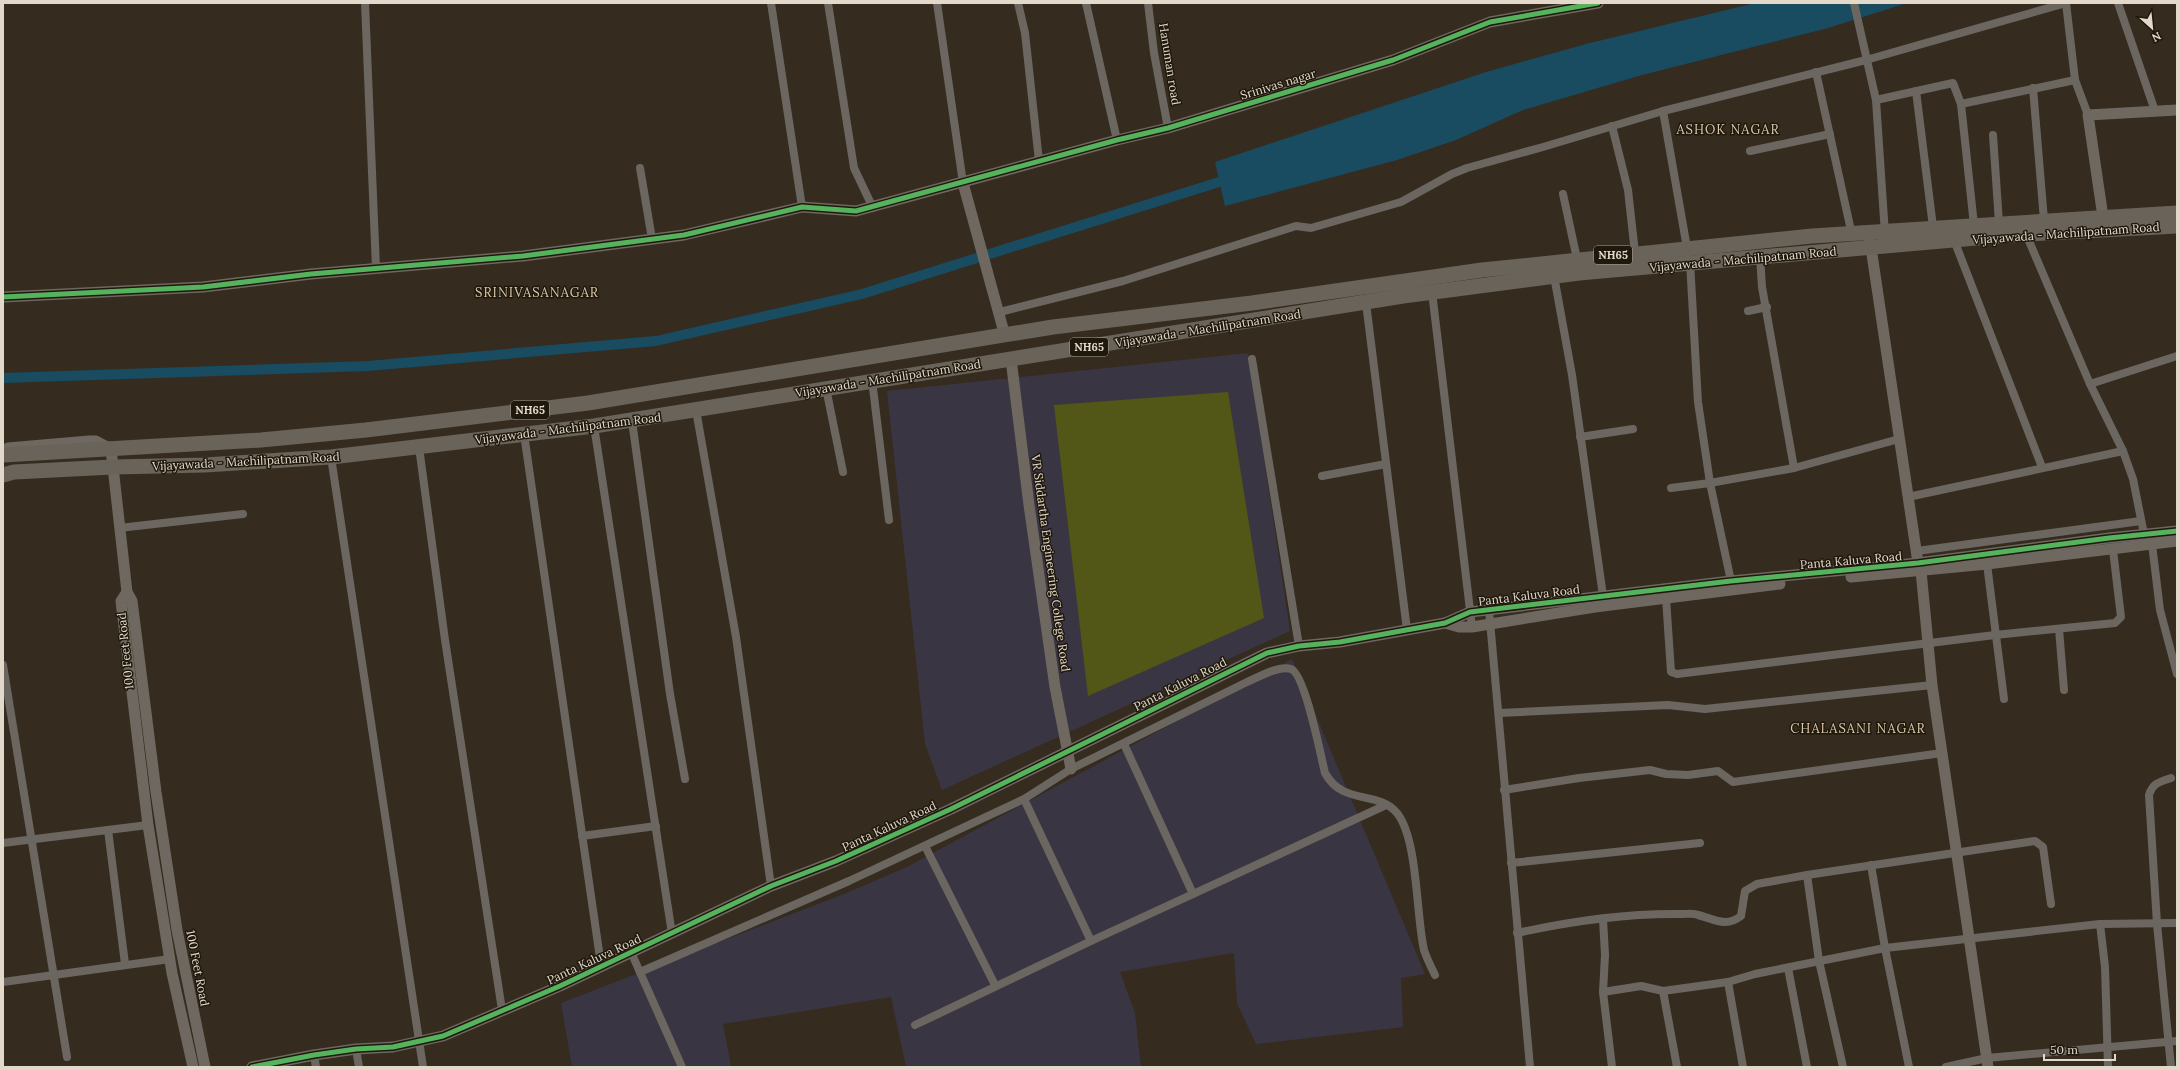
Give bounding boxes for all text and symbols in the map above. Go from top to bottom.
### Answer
north arrow [2132,8,2172,48]
street label: Hanuman road [1156,22,1184,106]
text: N [2149,29,2164,45]
street label: Srinivas nagar [1238,65,1318,103]
district label: ASHOK NAGAR [1675,121,1780,138]
street label: Vijayawada - Machilipatnam Road [1971,219,2160,247]
street label: Vijayawada - Machilipatnam Road [1648,243,1837,275]
road number: NH65 [1594,246,1632,264]
district label: SRINIVASANAGAR [475,284,599,301]
street label: Vijayawada - Machilipatnam Road [1113,306,1302,350]
road number: NH65 [1070,338,1108,356]
street label: Vijayawada - Machilipatnam Road [793,356,982,400]
road number: NH65 [511,401,549,419]
street label: Vijayawada - Machilipatnam Road [473,409,662,447]
street label: Vijayawada - Machilipatnam Road [151,449,340,473]
street label: VR Siddartha Engineering College Road [1028,452,1074,673]
street label: Panta Kaluva Road [1799,548,1903,572]
street label: Panta Kaluva Road [1477,581,1581,609]
street label: 100 Feet Road [113,612,137,690]
street label: Panta Kaluva Road [1131,654,1229,714]
district label: CHALASANI NAGAR [1790,720,1926,737]
street label: Panta Kaluva Road [839,798,939,854]
street label: 100 Feet Road [183,929,213,1007]
street label: Panta Kaluva Road [544,931,644,987]
scale bar [2044,1036,2115,1062]
text: 50 m [2050,1042,2078,1057]

